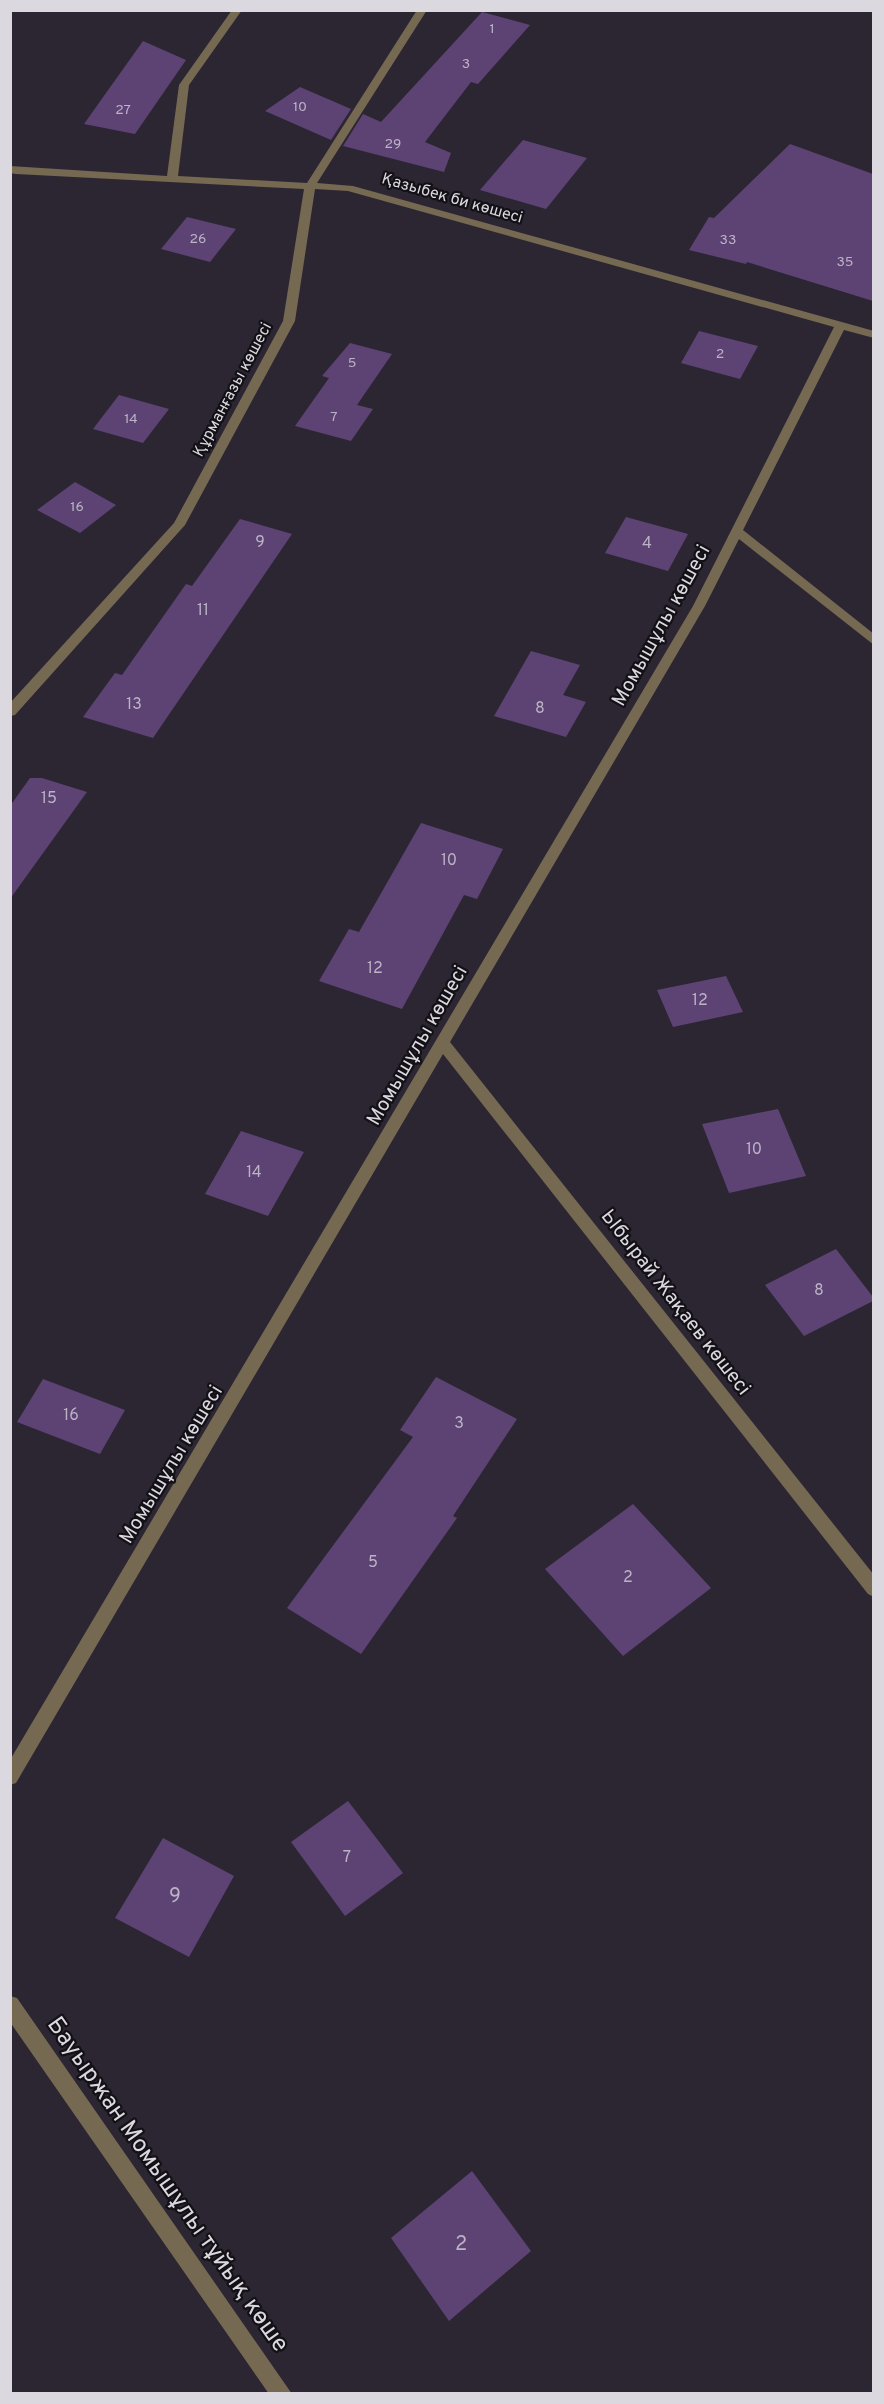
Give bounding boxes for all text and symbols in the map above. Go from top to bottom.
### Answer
house number: 1 [489,21,495,38]
house number: 3 [462,56,470,73]
house number: 10 [293,99,307,116]
house number: 27 [115,102,131,119]
house number: 29 [385,136,401,153]
street label: Қазыбек би көшесі [379,169,525,229]
house number: 26 [190,231,206,248]
house number: 33 [720,232,736,249]
house number: 35 [836,254,854,271]
street label: Құрманғазы көшесі [189,319,277,461]
house number: 2 [716,346,724,363]
house number: 5 [348,355,356,372]
house number: 7 [330,409,338,426]
house number: 14 [124,411,138,428]
house number: 16 [70,499,84,516]
house number: 9 [255,533,265,553]
house number: 4 [642,534,652,554]
street label: Момышұлы көшесі [607,541,717,711]
house number: 11 [197,601,209,621]
house number: 13 [126,695,142,715]
house number: 8 [535,699,545,719]
house number: 15 [41,789,57,809]
house number: 10 [441,851,457,871]
house number: 12 [367,959,383,979]
street label: Момышұлы көшесі [362,961,474,1131]
house number: 12 [692,991,708,1011]
house number: 10 [746,1140,762,1160]
house number: 14 [246,1163,262,1183]
street label: Ыбырай Жақаев көшесі [594,1205,756,1401]
house number: 8 [814,1281,824,1301]
street label: Момышұлы көшесі [114,1381,230,1549]
house number: 16 [63,1406,79,1426]
house number: 3 [454,1414,464,1434]
house number: 5 [368,1553,378,1573]
house number: 2 [623,1568,633,1588]
house number: 7 [343,1848,351,1868]
house number: 9 [169,1884,181,1910]
street label: Бауыржан Момышұлы тұйық көше [39,2012,295,2358]
house number: 2 [455,2232,467,2258]

